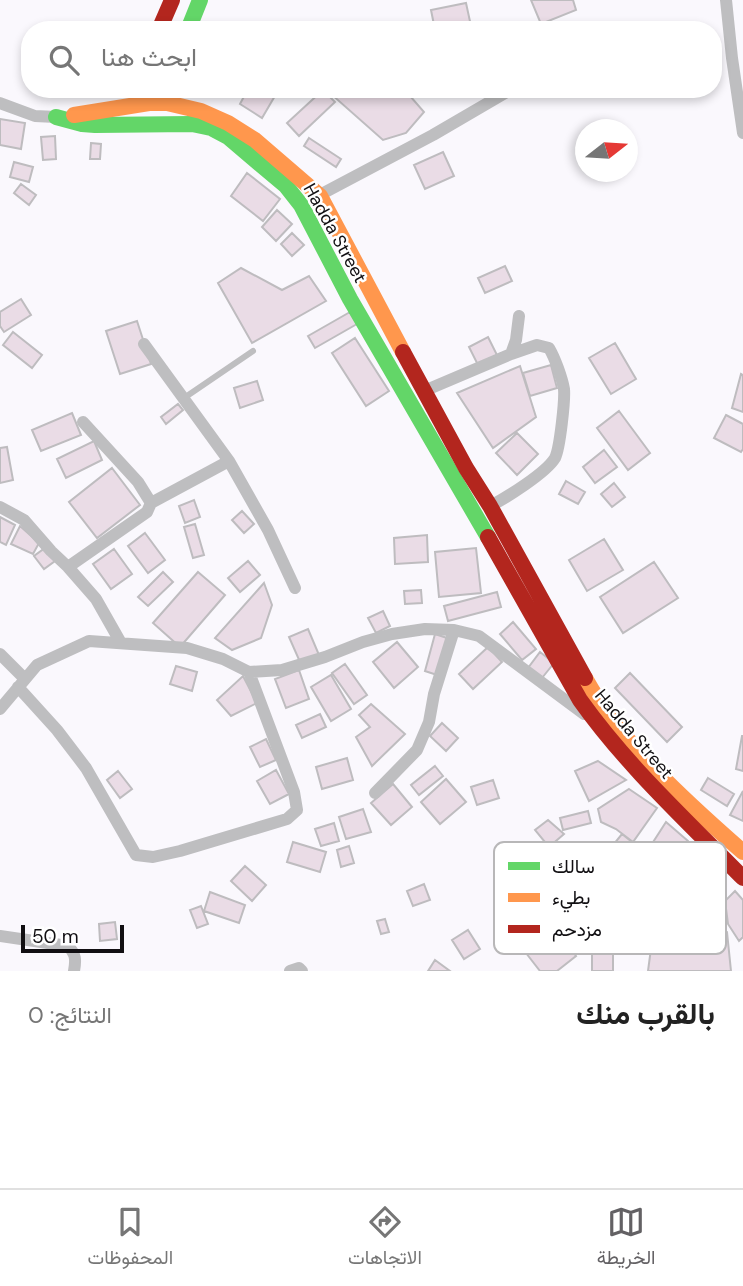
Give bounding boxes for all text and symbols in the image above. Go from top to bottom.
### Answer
search box [21,21,722,98]
text: ابحث هنا [101,40,197,74]
icon: search [45,41,83,79]
north arrow [575,119,638,182]
street label: Hadda Street [298,179,372,287]
street label: Hadda Street [589,684,679,784]
legend [494,842,726,954]
text: سالك [552,854,595,879]
text: بطيء [552,885,590,913]
text: مزدحم [552,917,602,942]
scale bar [21,922,124,954]
text: 50 m [32,924,79,949]
text: بالقرب منك [576,994,715,1033]
text: النتائج: 0 [28,1000,112,1030]
tab: المحفوظات [88,1203,173,1274]
tab: الاتجاهات [348,1203,422,1274]
tab: الخريطة [597,1203,656,1274]

